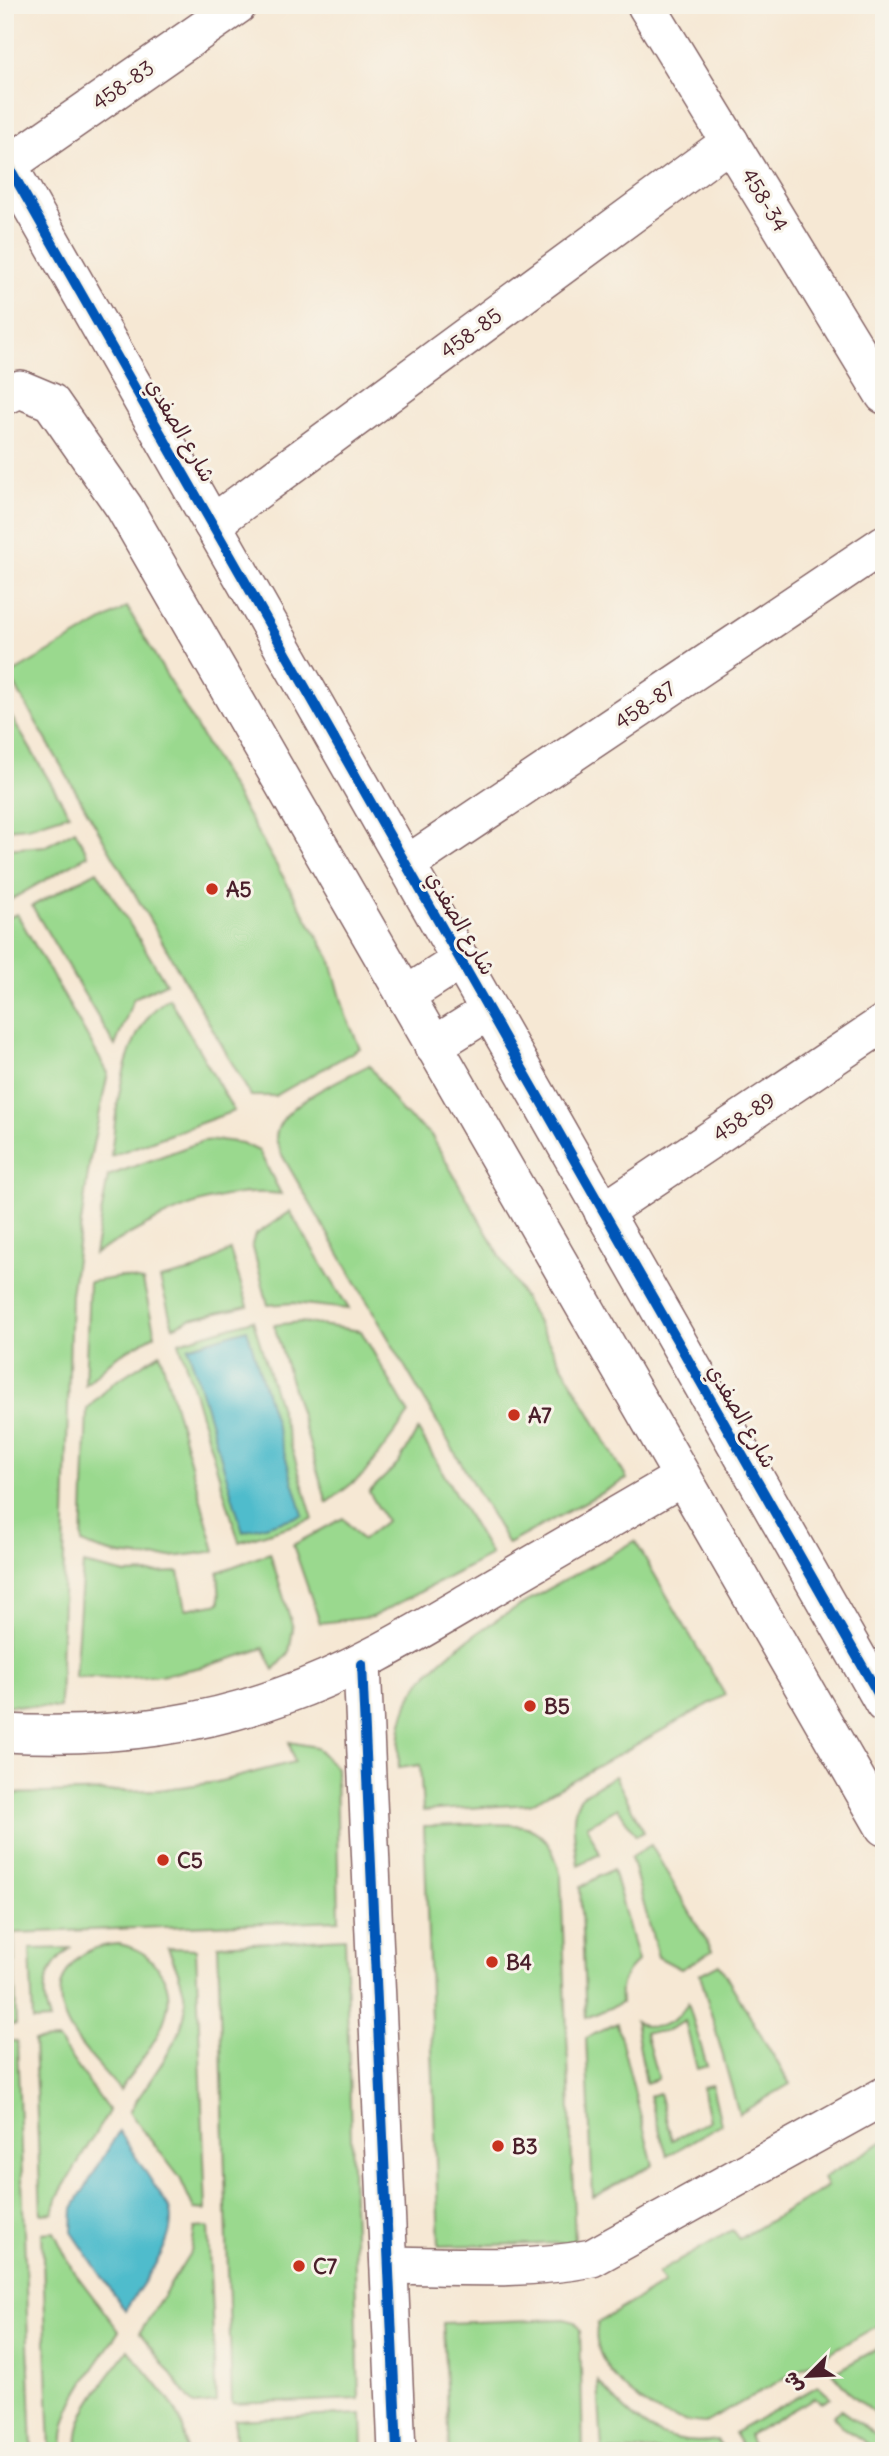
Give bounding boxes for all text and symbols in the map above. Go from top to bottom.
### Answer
street label: 458-83 [87,54,159,116]
street label: 458-34 [736,163,794,237]
street label: 458-85 [435,302,507,364]
street label: شارع الصفدي [139,373,222,488]
street label: 458-87 [609,675,681,735]
street label: شارع الصفدي [419,866,502,981]
place label: A5 [226,876,252,903]
marker: A5 [204,881,220,897]
street label: 458-89 [708,1086,780,1148]
street label: شارع الصفدي [700,1359,783,1474]
place label: A7 [528,1402,552,1429]
marker: A7 [506,1407,522,1423]
place label: B5 [544,1693,570,1720]
marker: B5 [522,1698,538,1714]
place label: C5 [177,1847,203,1874]
marker: C5 [155,1852,171,1868]
place label: B4 [506,1949,532,1976]
marker: B4 [484,1954,500,1970]
place label: B3 [512,2133,538,2160]
marker: B3 [490,2138,506,2154]
place label: C7 [313,2253,338,2280]
marker: C7 [291,2258,307,2274]
north arrow [774,2340,844,2410]
text: ش [777,2368,808,2397]

